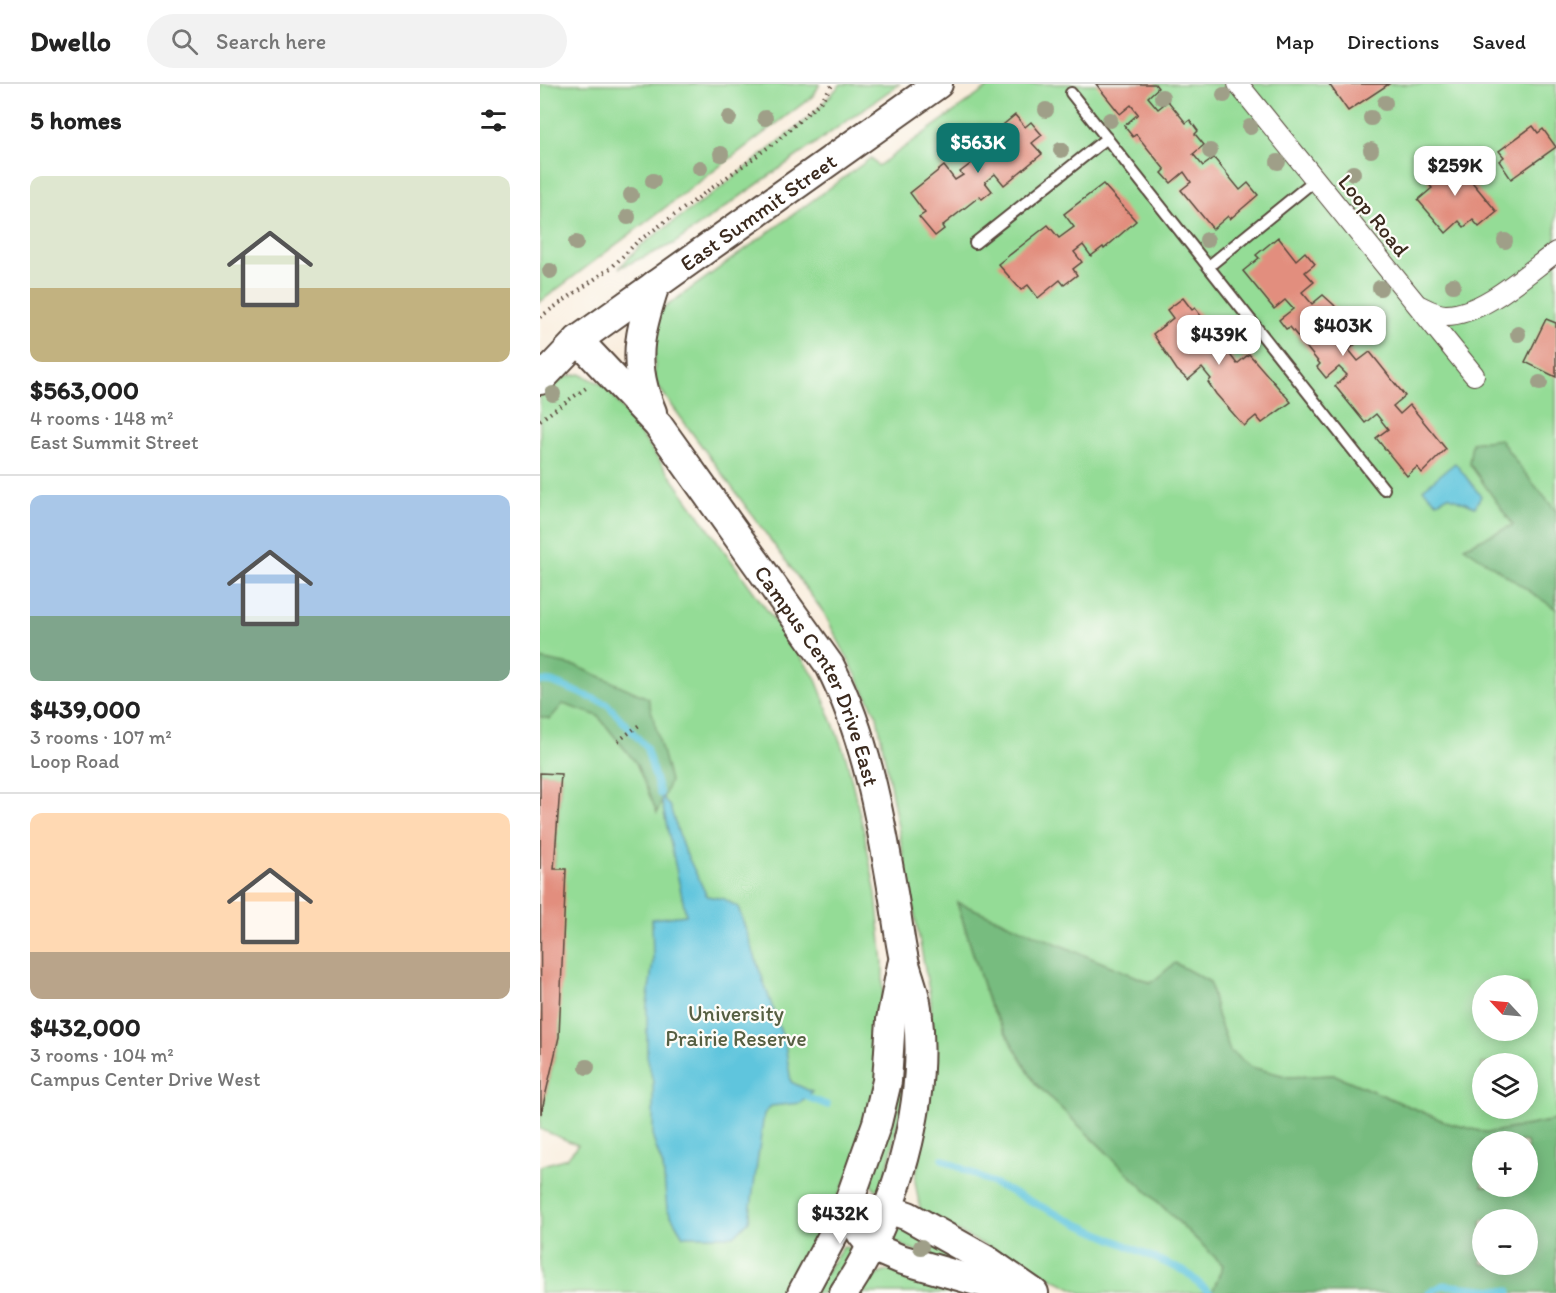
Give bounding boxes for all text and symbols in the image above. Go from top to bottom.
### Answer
search box [147,14,567,68]
text: Dwello [30,24,111,58]
icon: search [168,25,201,58]
text: Search here [216,28,326,55]
text: Map [1276,29,1314,54]
text: Directions [1347,29,1439,54]
text: Saved [1472,29,1526,54]
text: 5 homes [30,104,122,136]
icon: filters [477,104,510,137]
pin: $563K [936,123,1020,174]
text: $563K [951,130,1005,154]
pin: $259K [1413,146,1497,197]
street label: East Summit Street [675,148,842,277]
text: $259K [1428,153,1482,177]
street label: Loop Road [1332,169,1415,262]
icon: home [216,215,324,323]
pin: $403K [1301,306,1385,357]
text: $403K [1314,313,1372,337]
pin: $439K [1177,315,1261,366]
text: $439K [1191,322,1247,346]
text: $563,000 [30,374,139,406]
text: 4 rooms · 148 m² [30,406,174,430]
text: East Summit Street [30,430,198,454]
icon: home [216,534,324,642]
street label: Campus Center Drive East [748,560,885,789]
text: $439,000 [30,693,141,725]
text: 3 rooms · 107 m² [30,725,172,749]
text: Loop Road [30,749,119,773]
icon: home [216,852,324,960]
north arrow [1472,975,1538,1041]
map controls [1472,975,1538,1275]
park label: University Prairie Reserve [665,1000,807,1052]
text: $432,000 [30,1011,141,1043]
text: 3 rooms · 104 m² [30,1043,174,1067]
button: layers [1472,1053,1538,1119]
text: Campus Center Drive West [30,1067,261,1091]
button: + [1472,1131,1538,1197]
pin: $432K [798,1194,882,1245]
text: $432K [812,1201,868,1225]
button: − [1472,1209,1538,1275]

